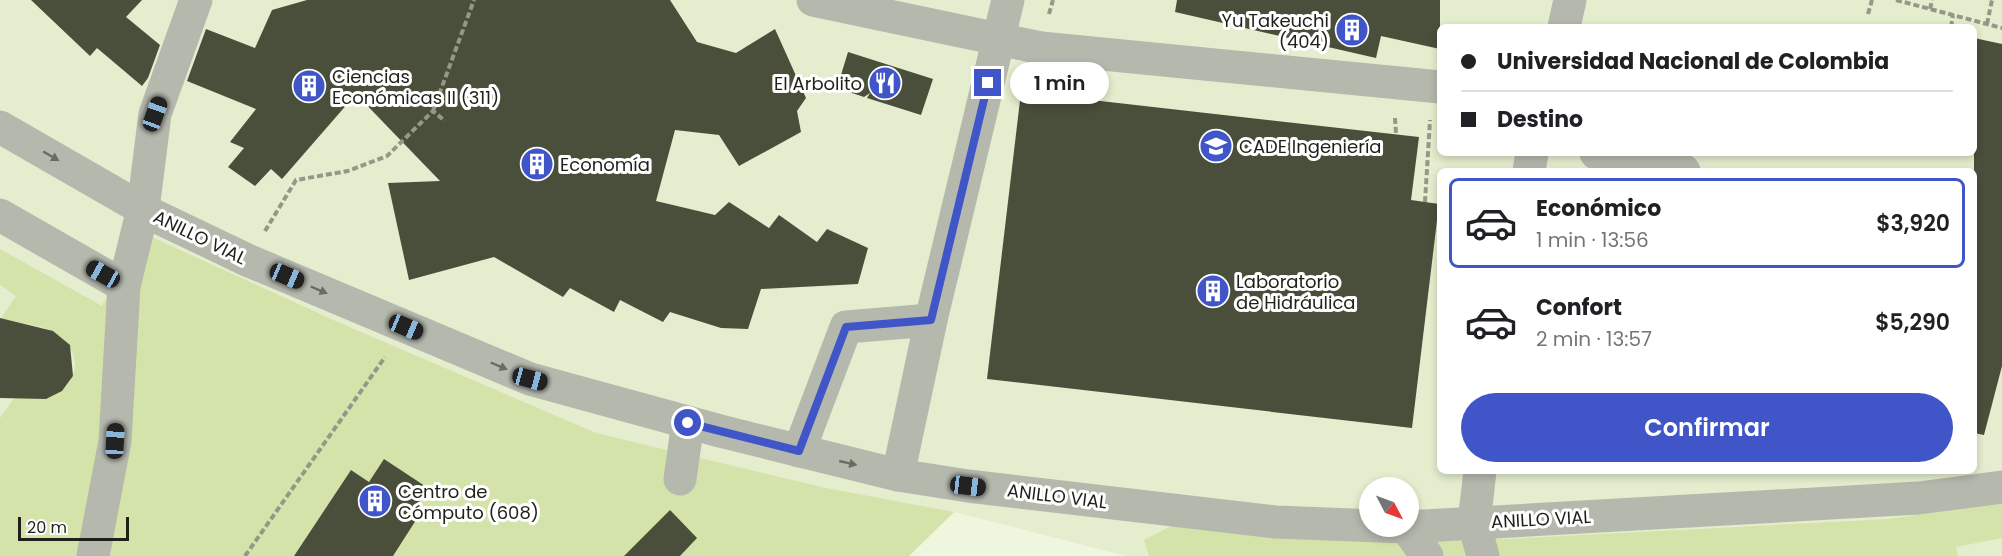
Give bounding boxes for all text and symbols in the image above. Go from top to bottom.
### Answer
place label: Yu Takeuchi (404) [1221,8,1329,54]
building icon: Yu Takeuchi (404) [1334,12,1370,48]
text: Universidad Nacional de Colombia [1497,46,1889,77]
callout: 1 min [1009,62,1108,104]
place label: Ciencias Económicas II (311) [332,64,499,110]
restaurant icon: El Arbolito [867,65,903,101]
building icon: Ciencias Económicas II (311) [291,68,327,104]
route end [974,69,1001,96]
text: 1 min [1034,69,1085,97]
place label: El Arbolito [774,71,862,96]
car [140,94,170,134]
text: Destino [1497,104,1583,135]
school or university icon: CADE Ingeniería [1198,128,1234,164]
place label: CADE Ingeniería [1239,134,1382,159]
building icon: Economía [519,146,555,182]
one-way arrow [43,151,59,162]
place label: Economía [560,152,650,177]
text: Económico [1536,193,1661,224]
icon: car [1464,196,1518,250]
street label: ANILLO VIAL [149,204,251,270]
text: $3,920 [1876,208,1950,239]
text: 1 min · 13:56 [1536,226,1649,254]
car [83,257,123,291]
car [267,261,307,291]
place label: Laboratorio de Hidráulica [1236,269,1356,315]
building icon: Laboratorio de Hidráulica [1195,273,1231,309]
one-way arrow [310,286,328,295]
text: Confort [1536,292,1622,323]
icon: car [1464,295,1518,349]
text: $5,290 [1875,307,1950,338]
car [386,312,426,342]
text: 2 min · 13:57 [1536,325,1652,353]
one-way arrow [490,361,508,371]
car [510,366,550,392]
button: Confirmar [1461,393,1953,462]
route start [674,409,701,436]
car [105,423,125,459]
one-way arrow [839,458,857,468]
car [949,475,987,497]
street label: ANILLO VIAL [1006,477,1108,515]
north arrow [1359,477,1419,537]
map controls [1359,477,1419,537]
place label: Centro de Cómputo (608) [398,479,539,525]
building icon: Centro de Cómputo (608) [357,483,393,519]
street label: ANILLO VIAL [1490,504,1592,534]
scale bar [18,514,129,542]
text: 20 m [27,516,67,539]

